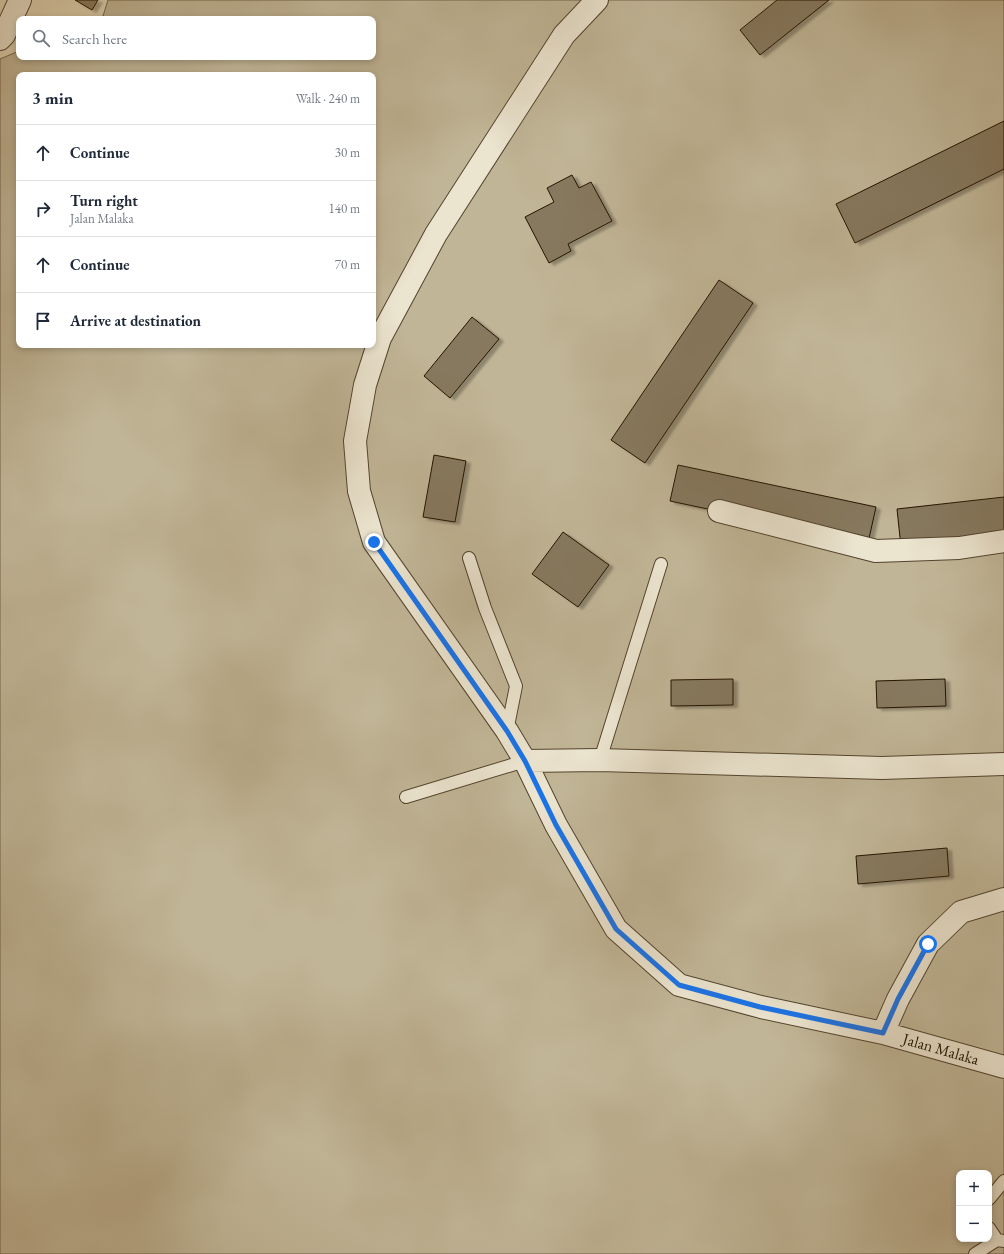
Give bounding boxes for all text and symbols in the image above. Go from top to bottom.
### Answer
search box [16,16,376,60]
icon: search [30,27,52,49]
text: Search here [62,29,127,48]
text: 3 min [32,87,73,109]
text: Walk · 240 m [296,90,360,107]
icon: ahead [32,142,54,164]
text: Continue [70,143,130,162]
text: 30 m [335,144,360,161]
text: Turn right [70,191,138,210]
icon: right [32,198,54,220]
text: 140 m [329,200,360,217]
text: Jalan Malaka [70,210,134,227]
icon: ahead [32,254,54,276]
text: Continue [70,255,130,274]
text: 70 m [335,256,360,273]
icon: arrive [32,310,54,332]
text: Arrive at destination [70,311,201,330]
route end [365,533,383,551]
route start [919,935,937,953]
street label: Jalan Malaka [899,1028,982,1070]
map controls [956,1170,992,1242]
button: + [956,1170,992,1206]
button: − [956,1206,992,1242]

